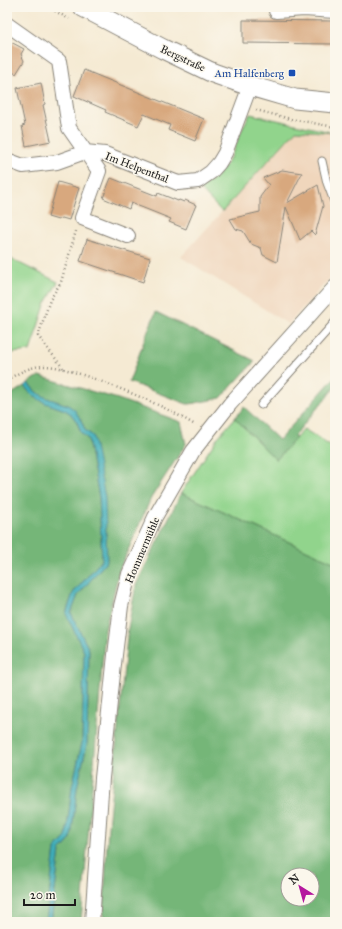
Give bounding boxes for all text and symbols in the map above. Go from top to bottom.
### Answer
street label: Bergstraße [158,42,208,75]
place label: Am Halfenberg [214,67,285,80]
marker: Am Halfenberg [287,68,297,78]
street label: Im Helpenthal [103,149,170,186]
street label: Hommermühle [123,515,162,585]
north arrow [280,867,320,907]
text: N [287,871,302,887]
scale bar [24,881,75,907]
text: 20 m [30,888,56,902]

